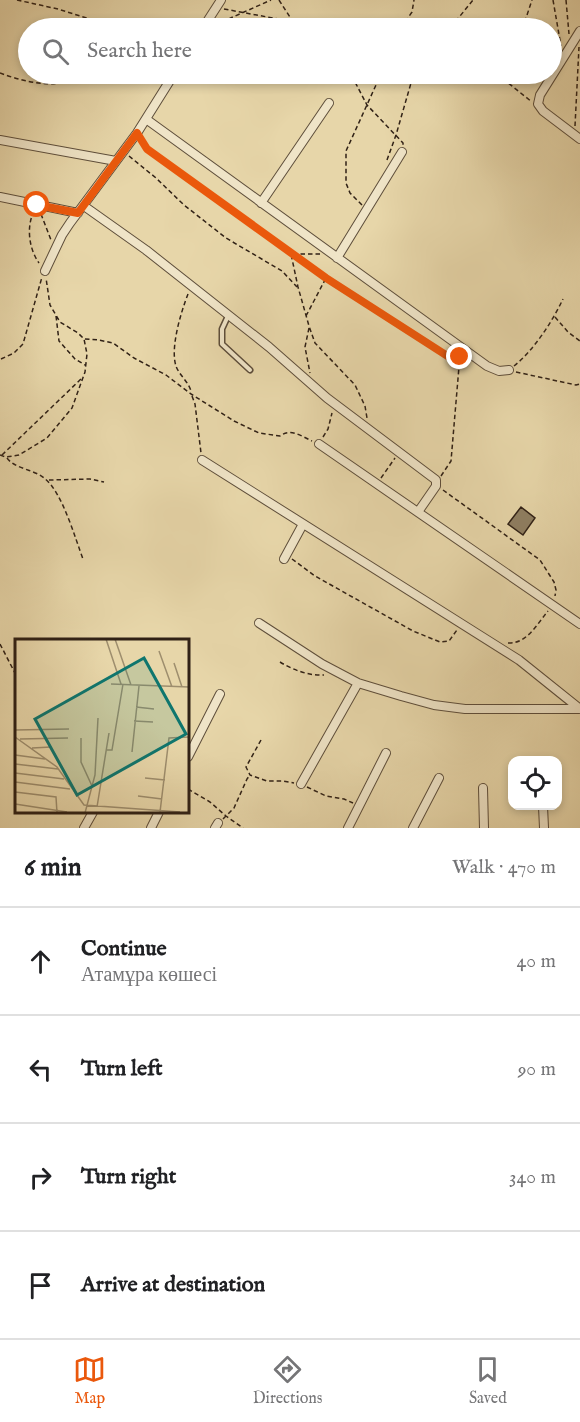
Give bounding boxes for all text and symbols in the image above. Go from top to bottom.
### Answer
search box [18,18,562,84]
icon: search [39,35,72,68]
text: Search here [87,37,192,65]
route start [23,191,49,217]
route end [446,343,472,369]
inset map [15,639,189,813]
map controls [508,756,562,810]
button: locate [508,756,562,810]
text: 6 min [24,851,82,884]
text: Walk · 470 m [452,855,556,880]
text: Continue [81,935,167,963]
icon: ahead [24,945,57,978]
text: 40 m [517,949,556,974]
text: Атамұра көшесі [81,963,217,988]
icon: left [24,1053,57,1086]
text: Turn left [81,1055,163,1083]
text: 90 m [518,1057,556,1082]
icon: right [24,1161,57,1194]
text: Turn right [81,1163,176,1191]
text: 340 m [509,1165,556,1190]
icon: arrive [24,1269,57,1302]
text: Arrive at destination [81,1271,265,1299]
tab: Map [73,1353,106,1409]
tab: Directions [253,1353,322,1409]
tab: Saved [469,1353,507,1409]

